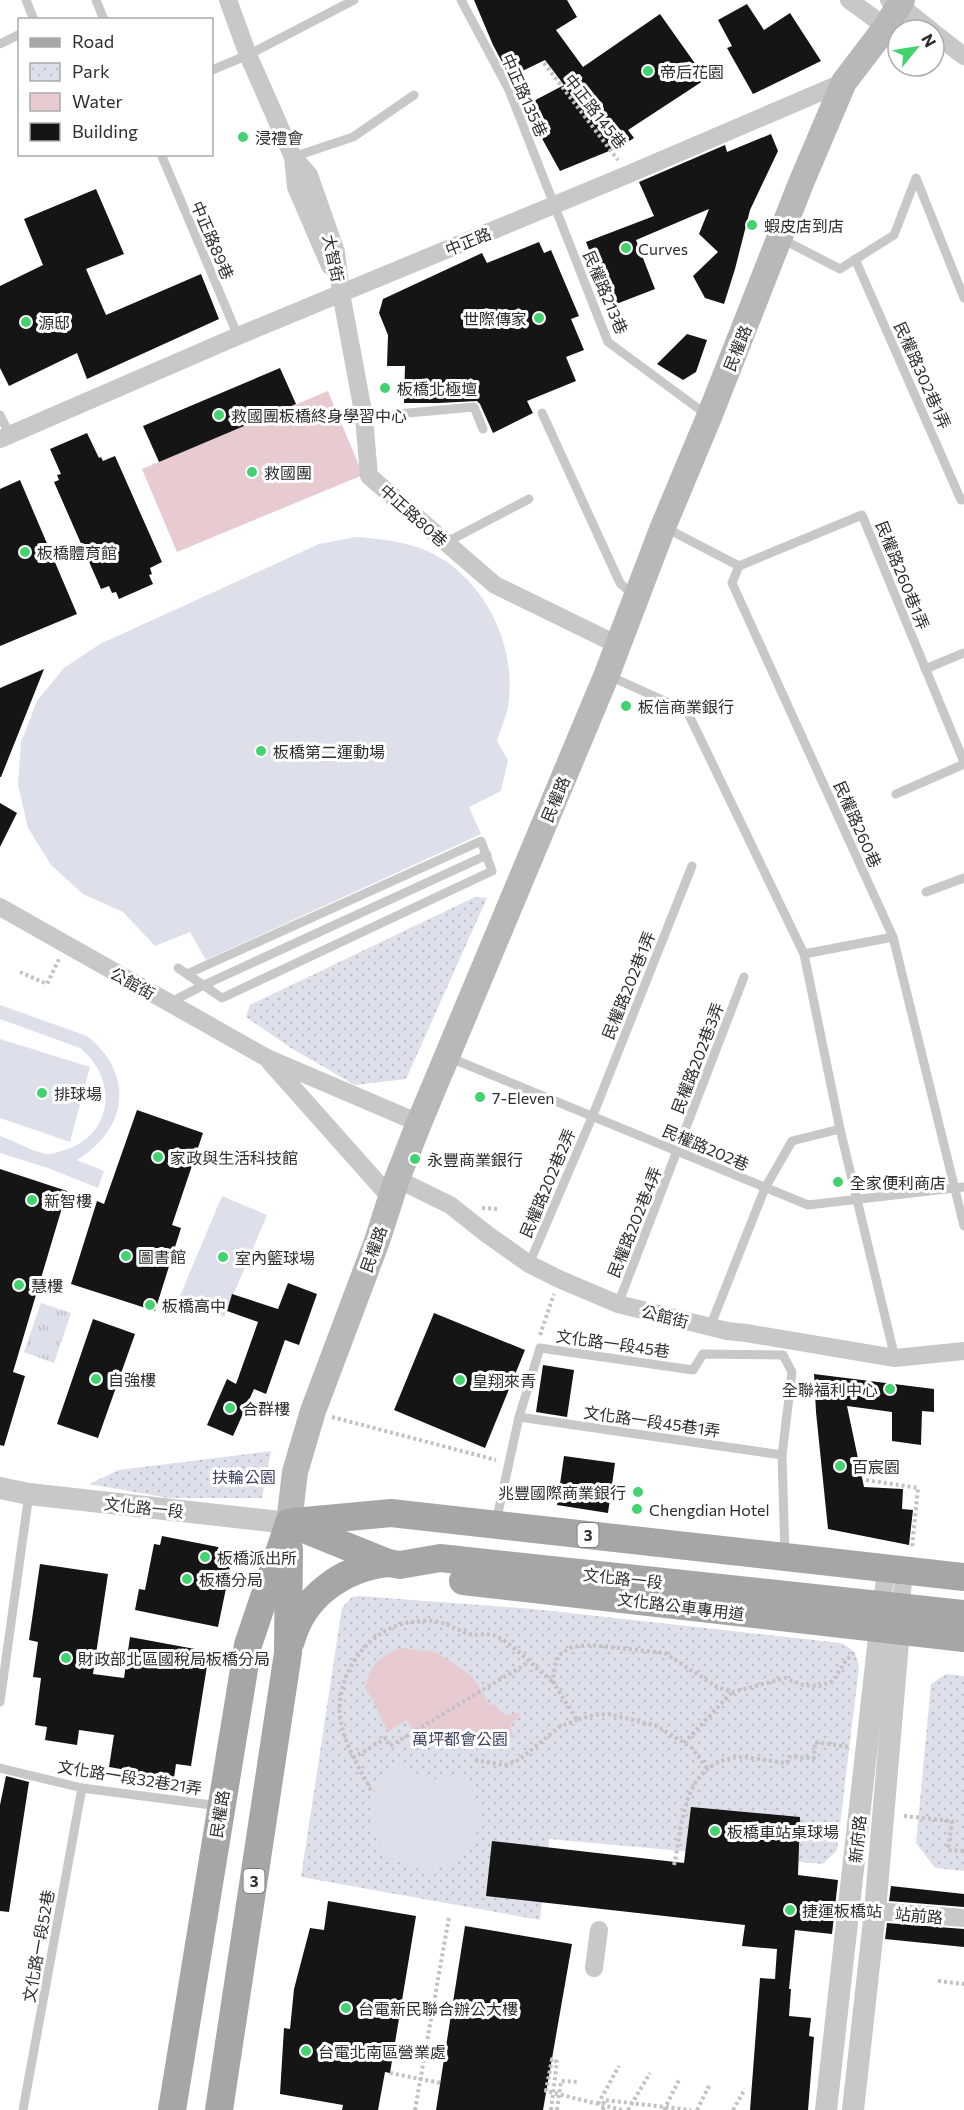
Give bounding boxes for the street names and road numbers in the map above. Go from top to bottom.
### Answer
street label: 中正路135巷 [498,50,552,140]
street label: 中正路145巷 [561,70,631,152]
street label: 中正路89巷 [188,198,238,282]
street label: 中正路 [442,223,494,259]
street label: 大智街 [320,233,348,283]
street label: 民權路213巷 [580,247,632,337]
street label: 民權路302巷1弄 [891,318,955,432]
street label: 民權路 [719,322,755,374]
street label: 中正路80巷 [376,480,452,550]
street label: 民權路260巷1弄 [872,518,934,632]
street label: 民權路 [537,773,573,825]
street label: 民權路260巷 [830,778,886,870]
street label: 民權路202巷1弄 [598,928,658,1042]
street label: 公館街 [107,963,159,1003]
street label: 民權路202巷3弄 [667,1000,727,1116]
street label: 民權路202巷 [660,1120,752,1174]
street label: 民權路202巷2弄 [515,1125,579,1241]
street label: 民權路202巷4弄 [603,1164,665,1280]
street label: 民權路 [356,1223,390,1275]
street label: 公館街 [639,1301,691,1331]
street label: 文化路一段45巷 [555,1326,671,1360]
street label: 文化路一段45巷1弄 [583,1402,721,1440]
street label: 文化路一段 [103,1493,185,1521]
road number: 3 [578,1523,598,1547]
street label: 文化路一段 [582,1564,664,1592]
street label: 文化路公車專用道 [616,1589,746,1623]
street label: 文化路一段32巷21弄 [57,1756,203,1798]
street label: 民權路 [206,1789,232,1839]
street label: 新府路 [845,1814,869,1864]
road number: 3 [244,1869,264,1893]
street label: 文化路一段52巷 [19,1888,57,2004]
street label: 站前路 [894,1903,944,1927]

